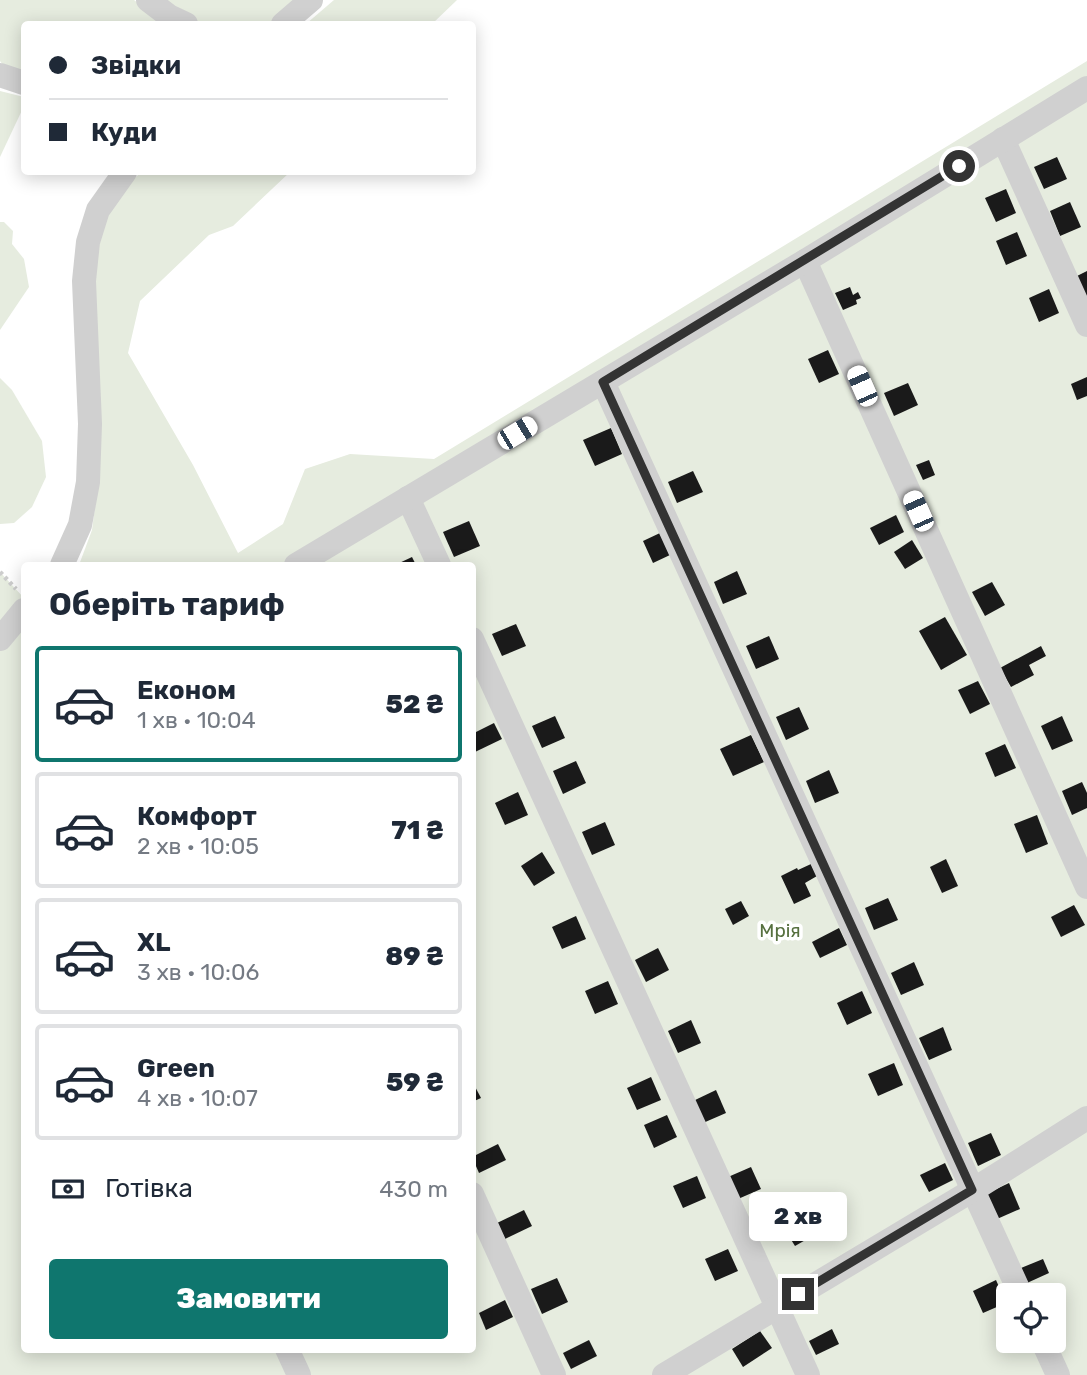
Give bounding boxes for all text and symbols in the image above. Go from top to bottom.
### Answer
text: Звідки [91,50,181,81]
text: Куди [91,117,157,148]
route start [943,150,975,182]
car [844,363,881,409]
car [494,413,541,453]
car [900,488,937,534]
text: Оберіть тариф [49,585,285,623]
icon: car [53,673,116,736]
text: Економ [137,675,236,706]
text: 52 ₴ [386,689,444,720]
text: 1 хв · 10:04 [137,706,256,734]
icon: car [53,799,116,862]
text: Комфорт [137,801,257,832]
text: 71 ₴ [391,815,444,846]
text: 2 хв · 10:05 [137,832,259,860]
park label: Мрія [759,919,801,942]
icon: car [53,925,116,988]
text: XL [137,927,170,958]
text: 89 ₴ [385,941,444,972]
text: 3 хв · 10:06 [137,958,259,986]
icon: car [53,1051,116,1114]
text: Green [137,1053,215,1084]
text: 59 ₴ [386,1067,444,1098]
text: 4 хв · 10:07 [137,1084,258,1112]
icon: cash [49,1170,87,1208]
text: Готівка [105,1173,193,1204]
text: 430 m [379,1175,448,1203]
callout: 2 хв [749,1192,847,1242]
text: 2 хв [774,1202,822,1230]
button: Замовити [49,1259,448,1339]
route end [782,1278,814,1310]
map controls [996,1283,1066,1353]
button: locate [996,1283,1066,1353]

